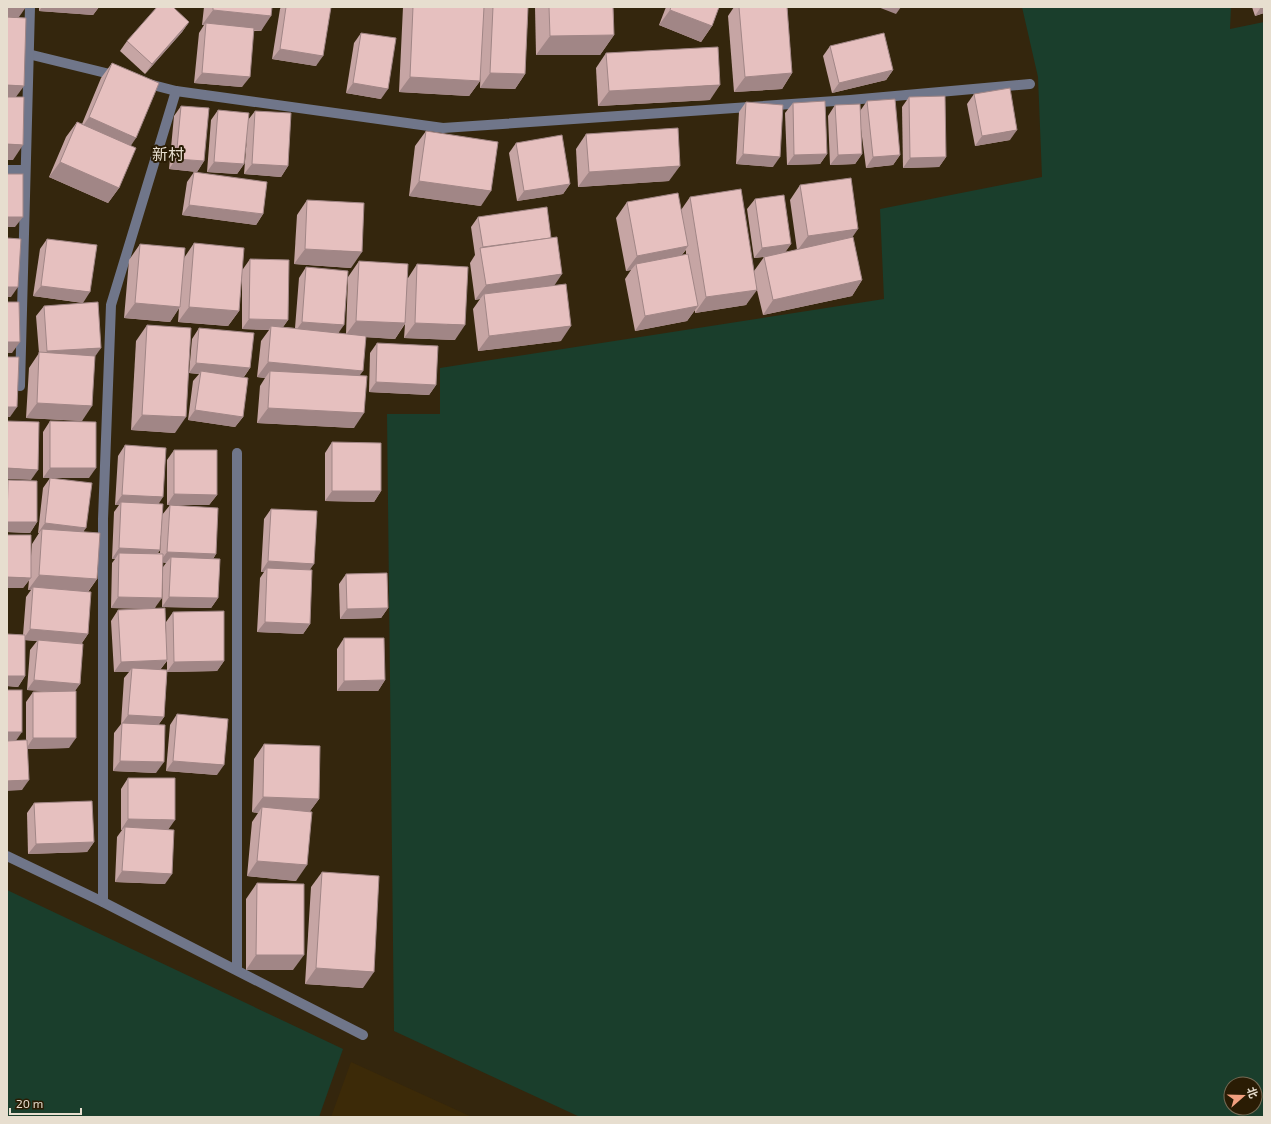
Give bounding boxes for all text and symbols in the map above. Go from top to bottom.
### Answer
district label: 新村 [152,144,184,163]
north arrow [1223,1076,1263,1116]
text: 北 [1245,1085,1261,1100]
scale bar [10,1090,81,1116]
text: 20 m [16,1096,43,1110]

